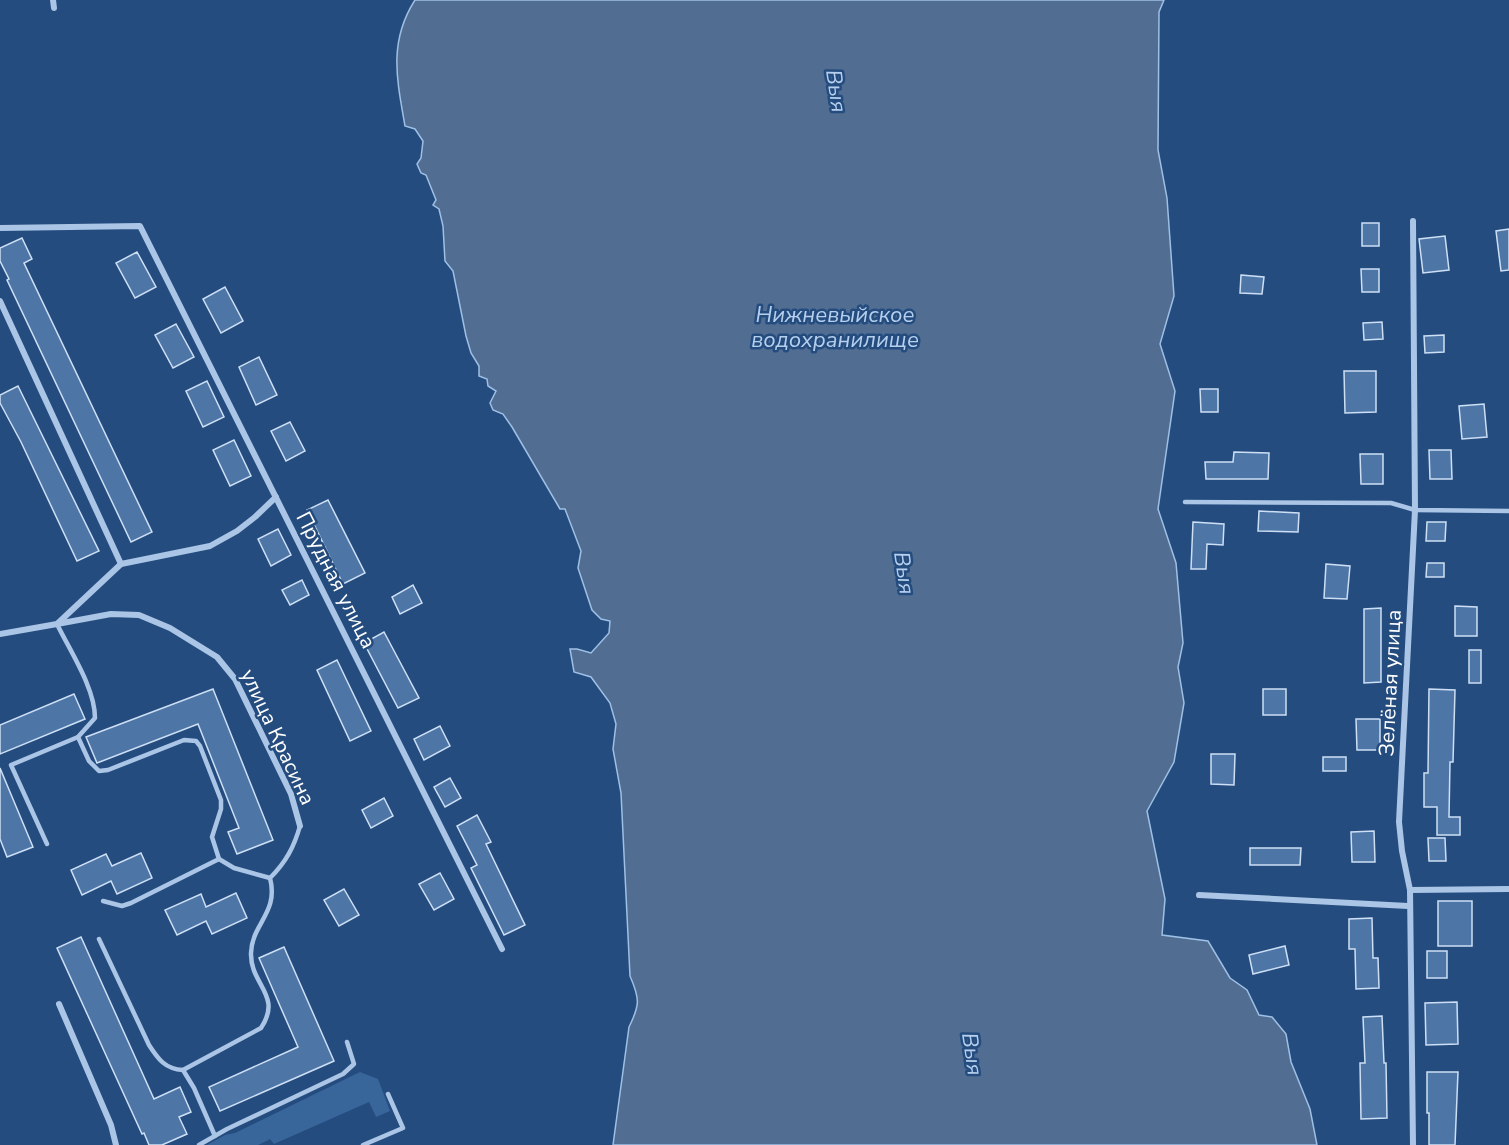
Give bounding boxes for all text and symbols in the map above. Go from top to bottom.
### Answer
water label: Выя [818,68,854,114]
water label: Нижневыйское водохранилище [751,300,919,355]
street label: Прудная улица [289,507,383,653]
water label: Выя [886,550,922,596]
street label: Зелёная улица [1372,609,1408,757]
street label: улица Красина [234,664,322,810]
water label: Выя [954,1031,990,1077]

